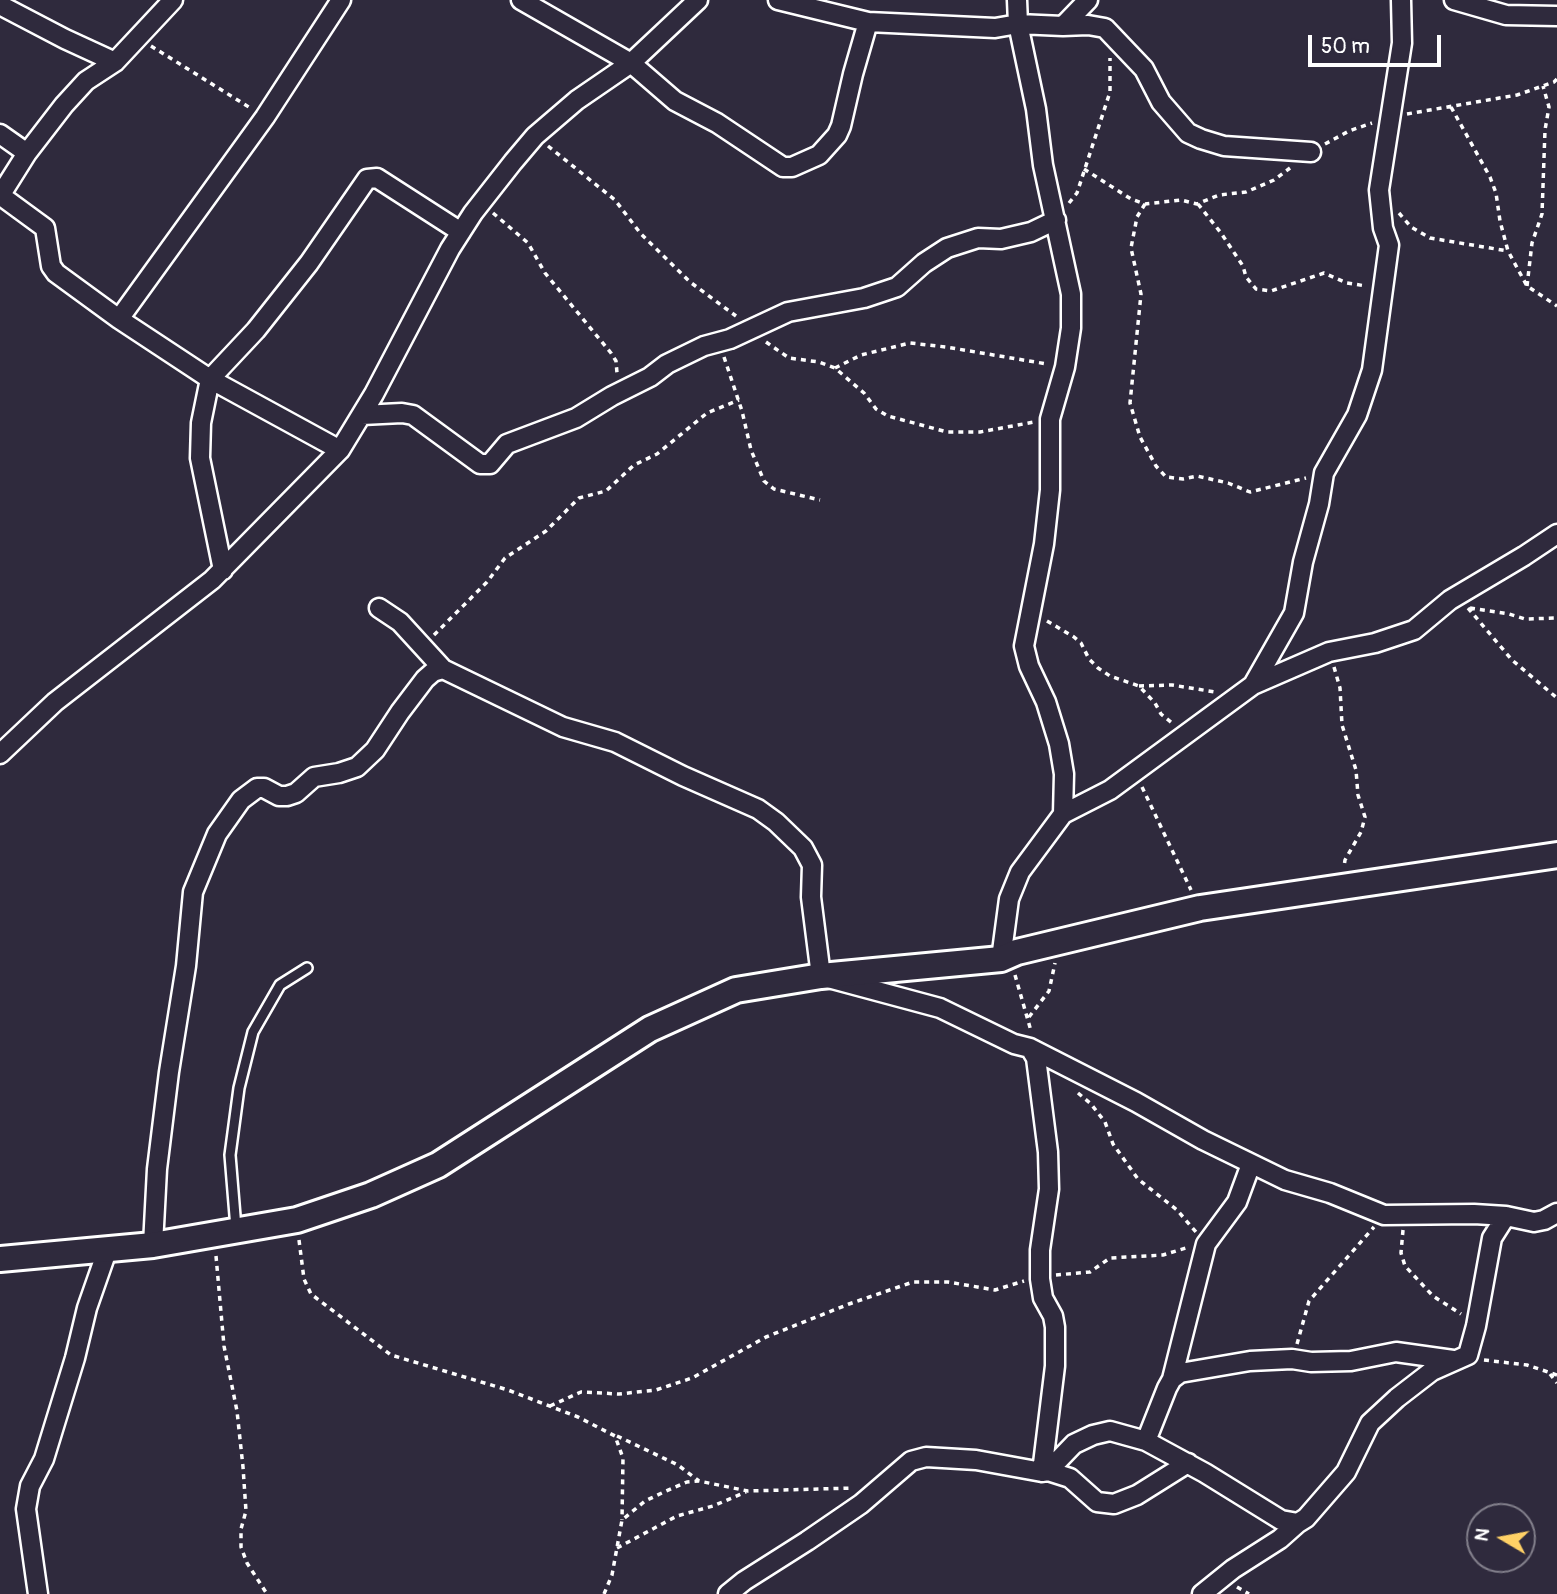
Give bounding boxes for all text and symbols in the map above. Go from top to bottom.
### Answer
scale bar [1312,21,1445,65]
text: 50 m [1321,33,1370,60]
north arrow [1466,1503,1536,1573]
text: N [1469,1526,1495,1543]

